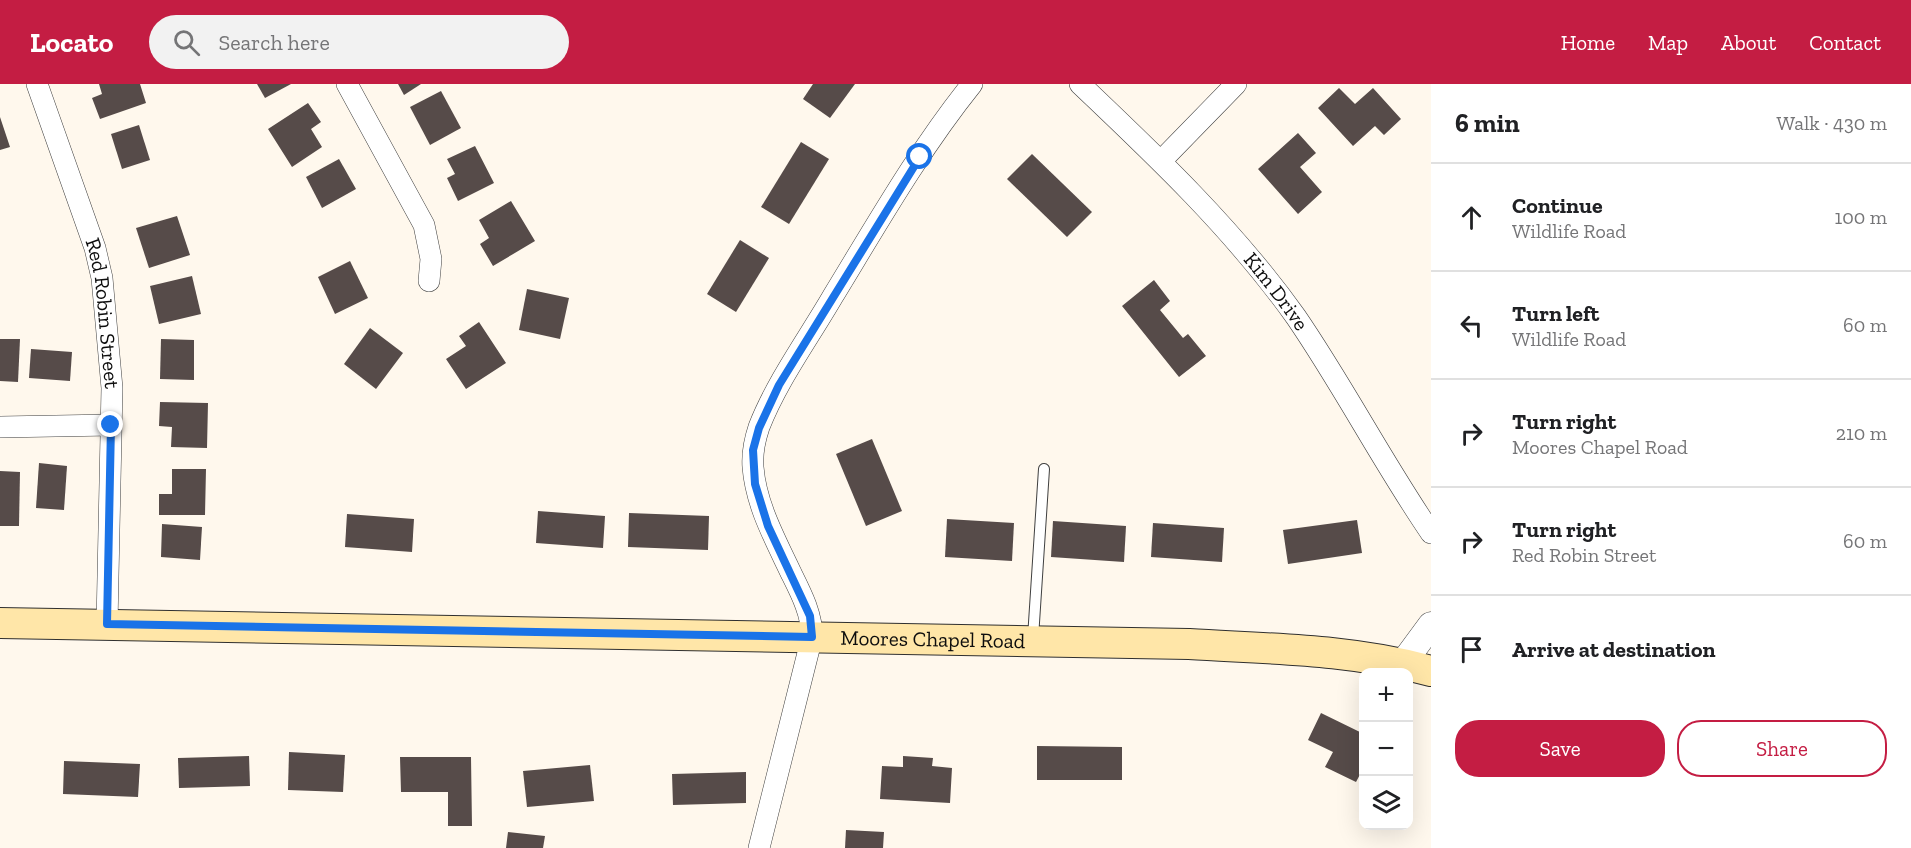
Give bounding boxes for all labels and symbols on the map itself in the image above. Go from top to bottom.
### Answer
route start [906,143,932,169]
street label: Red Robin Street [80,234,125,390]
street label: Kim Drive [1239,247,1315,335]
route end [97,411,123,437]
street label: Moores Chapel Road [840,625,1026,653]

